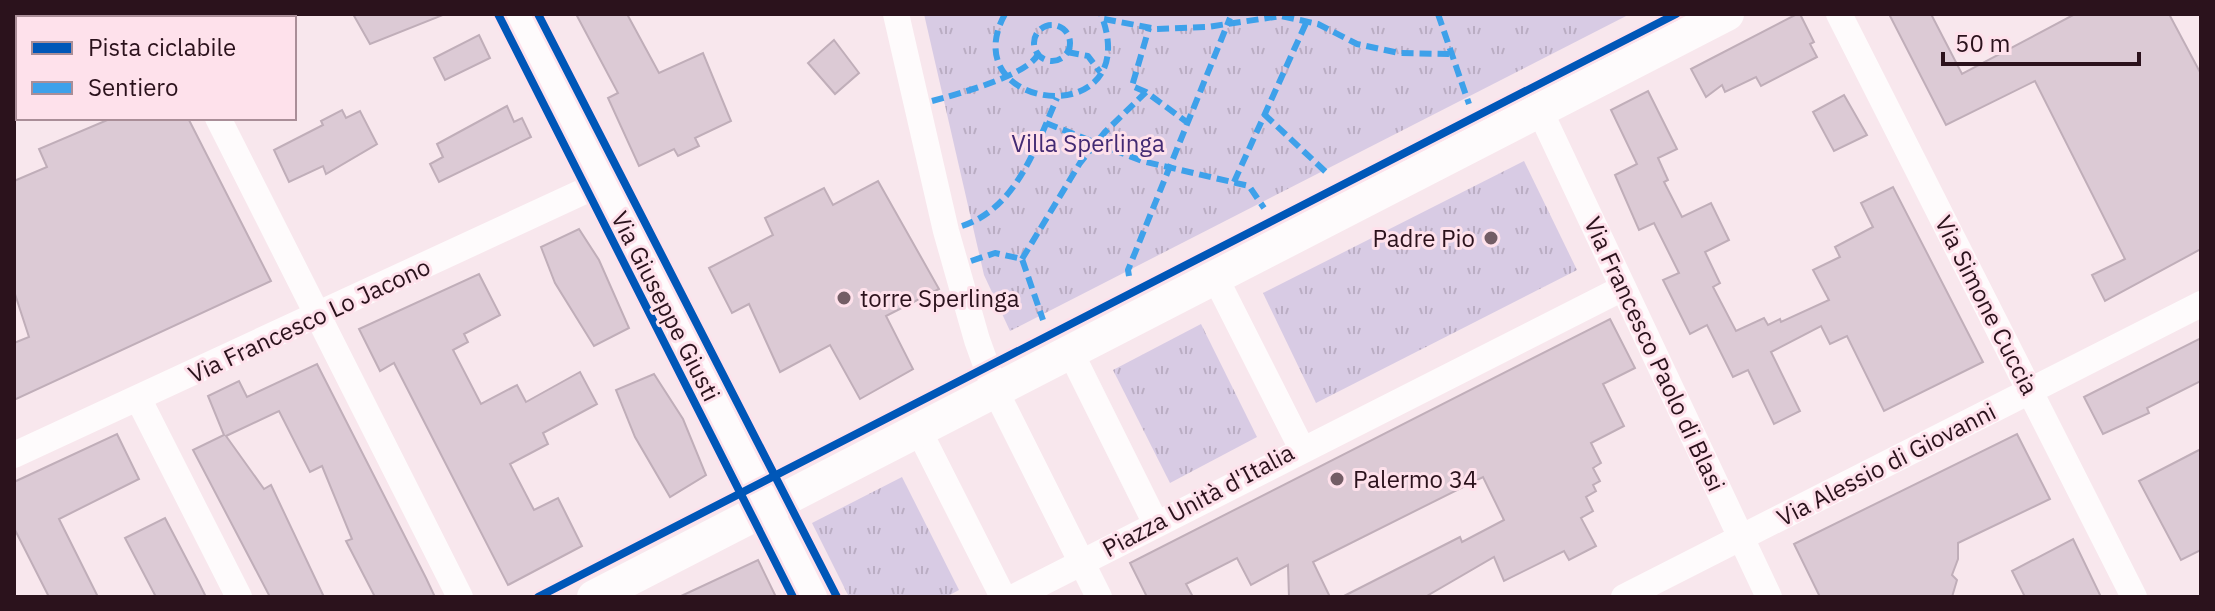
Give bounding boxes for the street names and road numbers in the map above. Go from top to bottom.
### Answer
street label: Via Giuseppe Giusti [604,206,728,406]
street label: Via Simone Cuccia [1928,210,2046,400]
street label: Via Francesco Paolo di Blasi [1577,212,1733,496]
street label: Via Francesco Lo Jacono [183,250,435,390]
street label: Via Alessio di Giovanni [1771,395,2001,533]
street label: Piazza Unità d'Italia [1097,436,1300,564]

